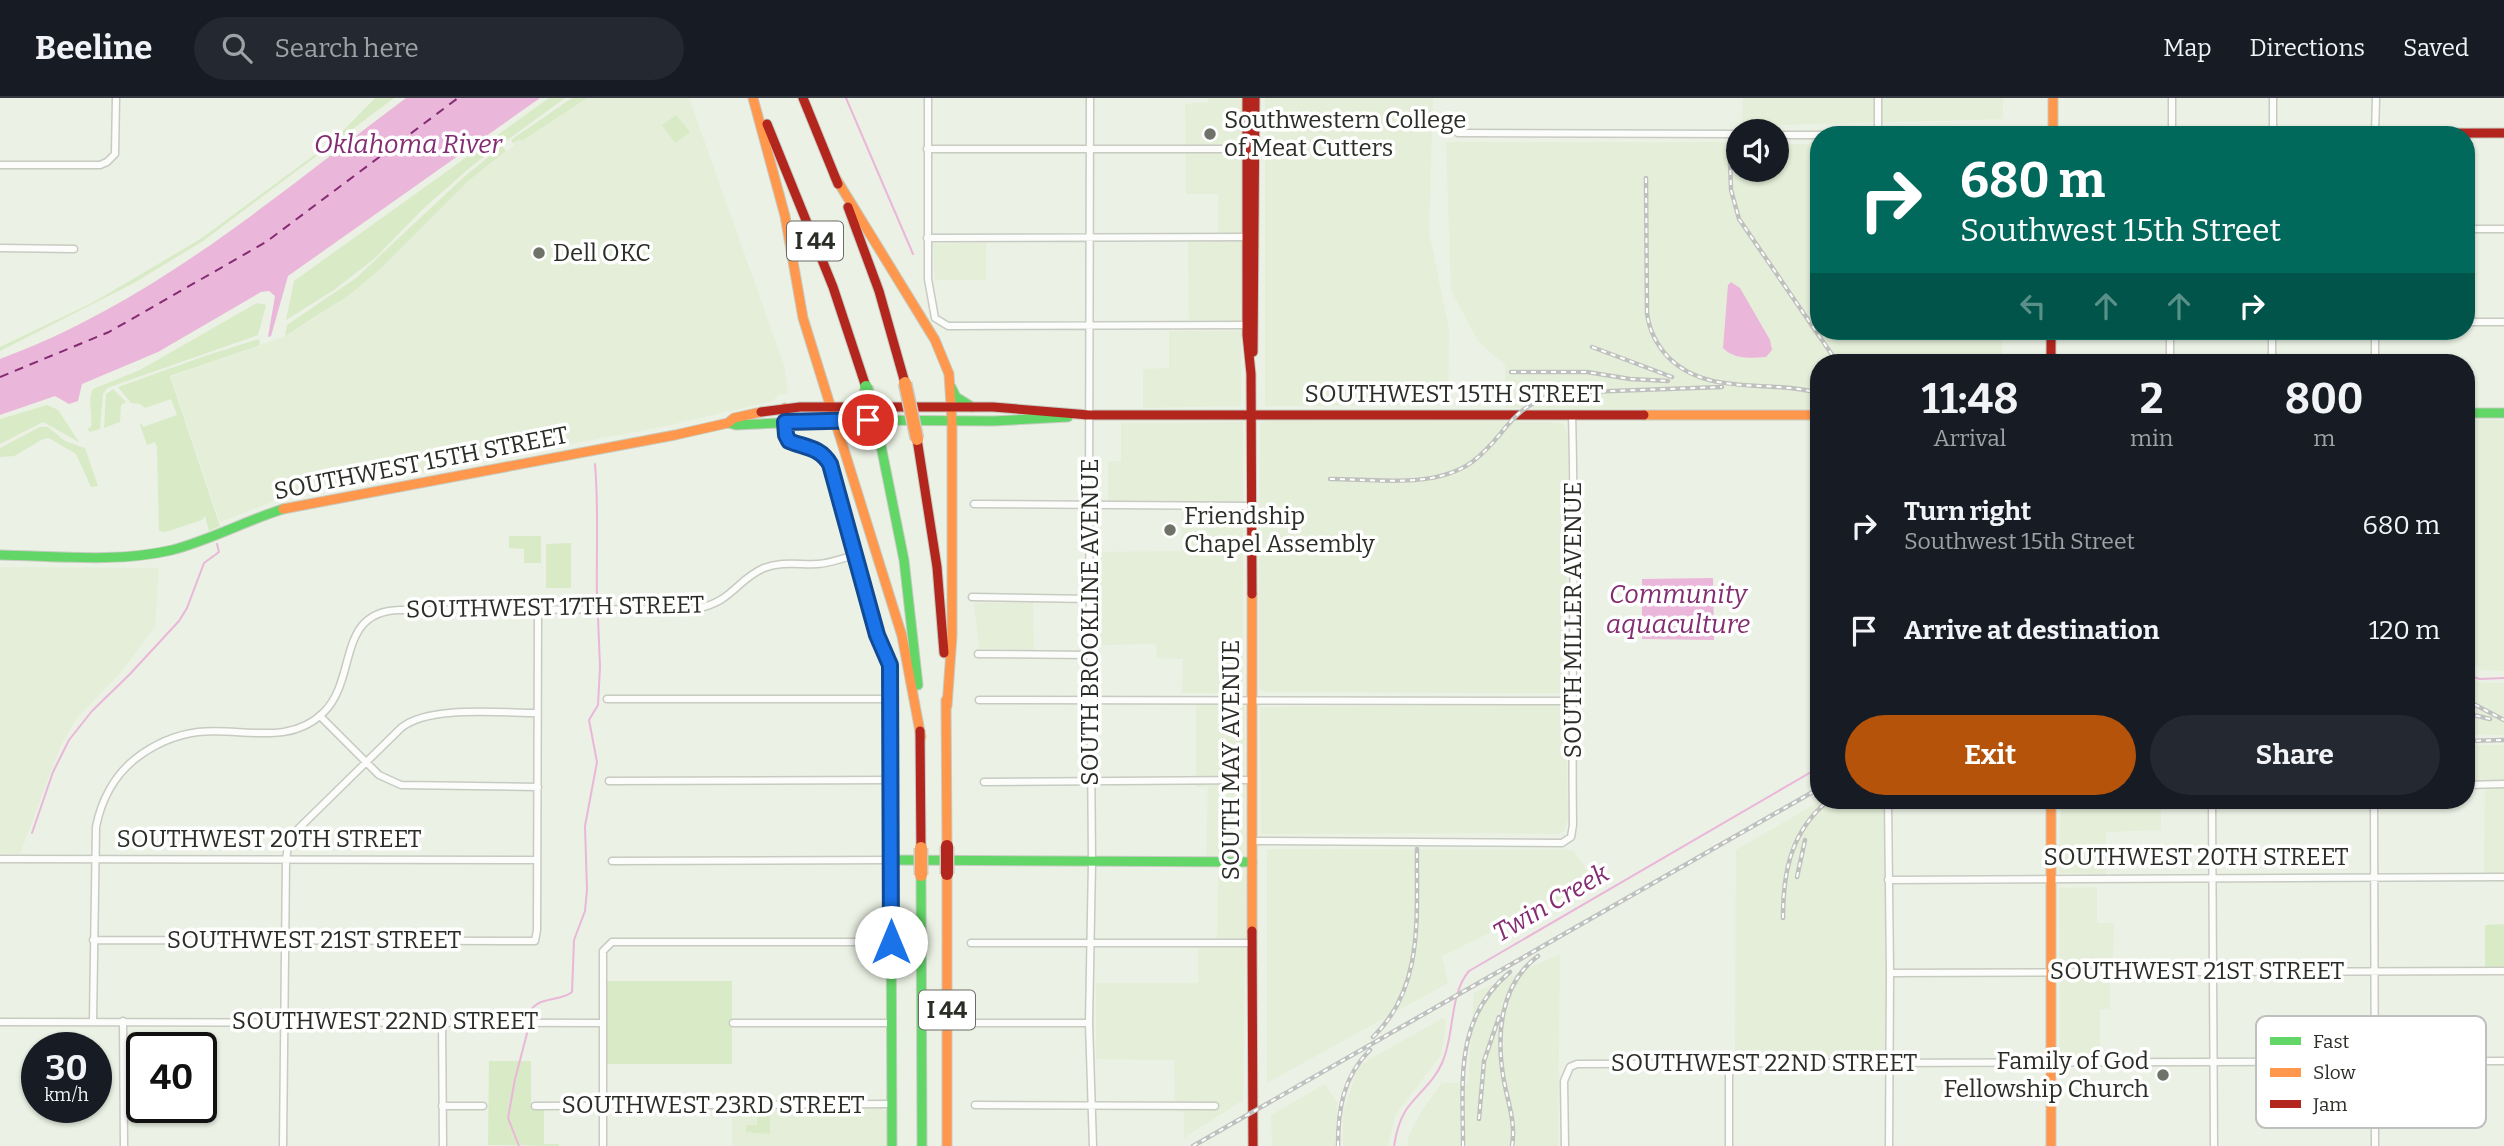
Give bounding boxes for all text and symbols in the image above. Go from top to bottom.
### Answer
search box [194,17,684,80]
text: Beeline [35,28,152,68]
icon: search [218,29,256,67]
text: Search here [274,33,419,64]
text: Map [2163,34,2212,62]
text: Directions [2250,34,2365,62]
text: Saved [2403,34,2469,62]
place label: Southwestern College of Meat Cutters [1224,106,1466,162]
map controls [1726,119,1789,182]
button: sound [1726,119,1789,182]
marker: Southwestern College of Meat Cutters [1202,126,1218,142]
water label: Oklahoma River [314,129,503,160]
text: 680 m [1960,151,2105,210]
icon: right [1845,154,1936,245]
text: Southwest 15th Street [1960,211,2281,249]
road number: I 44 [787,222,843,260]
place label: Dell OKC [553,239,651,267]
marker: Dell OKC [531,245,547,261]
icon: left [2014,287,2052,325]
icon: ahead [2087,287,2125,325]
icon: ahead [2160,287,2198,325]
icon: right [2233,287,2271,325]
text: 11:48 [1922,374,2018,424]
text: 2 [2140,374,2163,424]
text: 800 [2285,374,2363,424]
street label: SOUTHWEST 15TH STREET [1304,380,1604,408]
pin [838,390,898,450]
icon: arrive [849,401,887,439]
street label: SOUTHWEST 15TH STREET [271,421,571,505]
text: Arrival [1934,424,2006,452]
text: min [2130,424,2173,452]
text: m [2313,424,2335,452]
street label: SOUTH BROOKLINE AVENUE [1076,458,1104,786]
street label: SOUTH MILLER AVENUE [1559,482,1587,758]
text: Turn right [1904,496,2031,527]
place label: Friendship Chapel Assembly [1184,502,1375,558]
icon: right [1845,507,1883,545]
text: 680 m [2362,510,2440,541]
marker: Friendship Chapel Assembly [1162,522,1178,538]
text: Southwest 15th Street [1904,527,2135,555]
water label: Community aquaculture [1606,579,1750,640]
street label: SOUTHWEST 17TH STREET [406,590,704,624]
icon: arrive [1845,612,1883,650]
text: Arrive at destination [1904,615,2159,646]
text: 120 m [2369,615,2440,646]
street label: SOUTH MAY AVENUE [1217,640,1245,880]
button: Exit [1845,715,2136,795]
button: Share [2150,715,2440,795]
street label: SOUTHWEST 20TH STREET [116,825,422,853]
street label: SOUTHWEST 20TH STREET [2043,843,2349,871]
water label: Twin Creek [1488,857,1615,949]
position arrow [854,905,928,979]
street label: SOUTHWEST 21ST STREET [167,926,461,954]
street label: SOUTHWEST 21ST STREET [2050,957,2344,985]
road number: I 44 [919,990,975,1029]
street label: SOUTHWEST 22ND STREET [232,1007,538,1035]
legend [2256,1016,2486,1128]
text: Fast [2313,1030,2350,1053]
speed limit sign: 40 [126,1032,217,1123]
text: 30 [45,1047,88,1089]
place label: Family of God Fellowship Church [1944,1047,2149,1103]
street label: SOUTHWEST 22ND STREET [1611,1049,1917,1077]
text: Slow [2313,1061,2356,1084]
marker: Family of God Fellowship Church [2155,1067,2171,1083]
text: km/h [44,1084,89,1106]
street label: SOUTHWEST 23RD STREET [561,1091,865,1119]
text: Jam [2312,1093,2347,1116]

